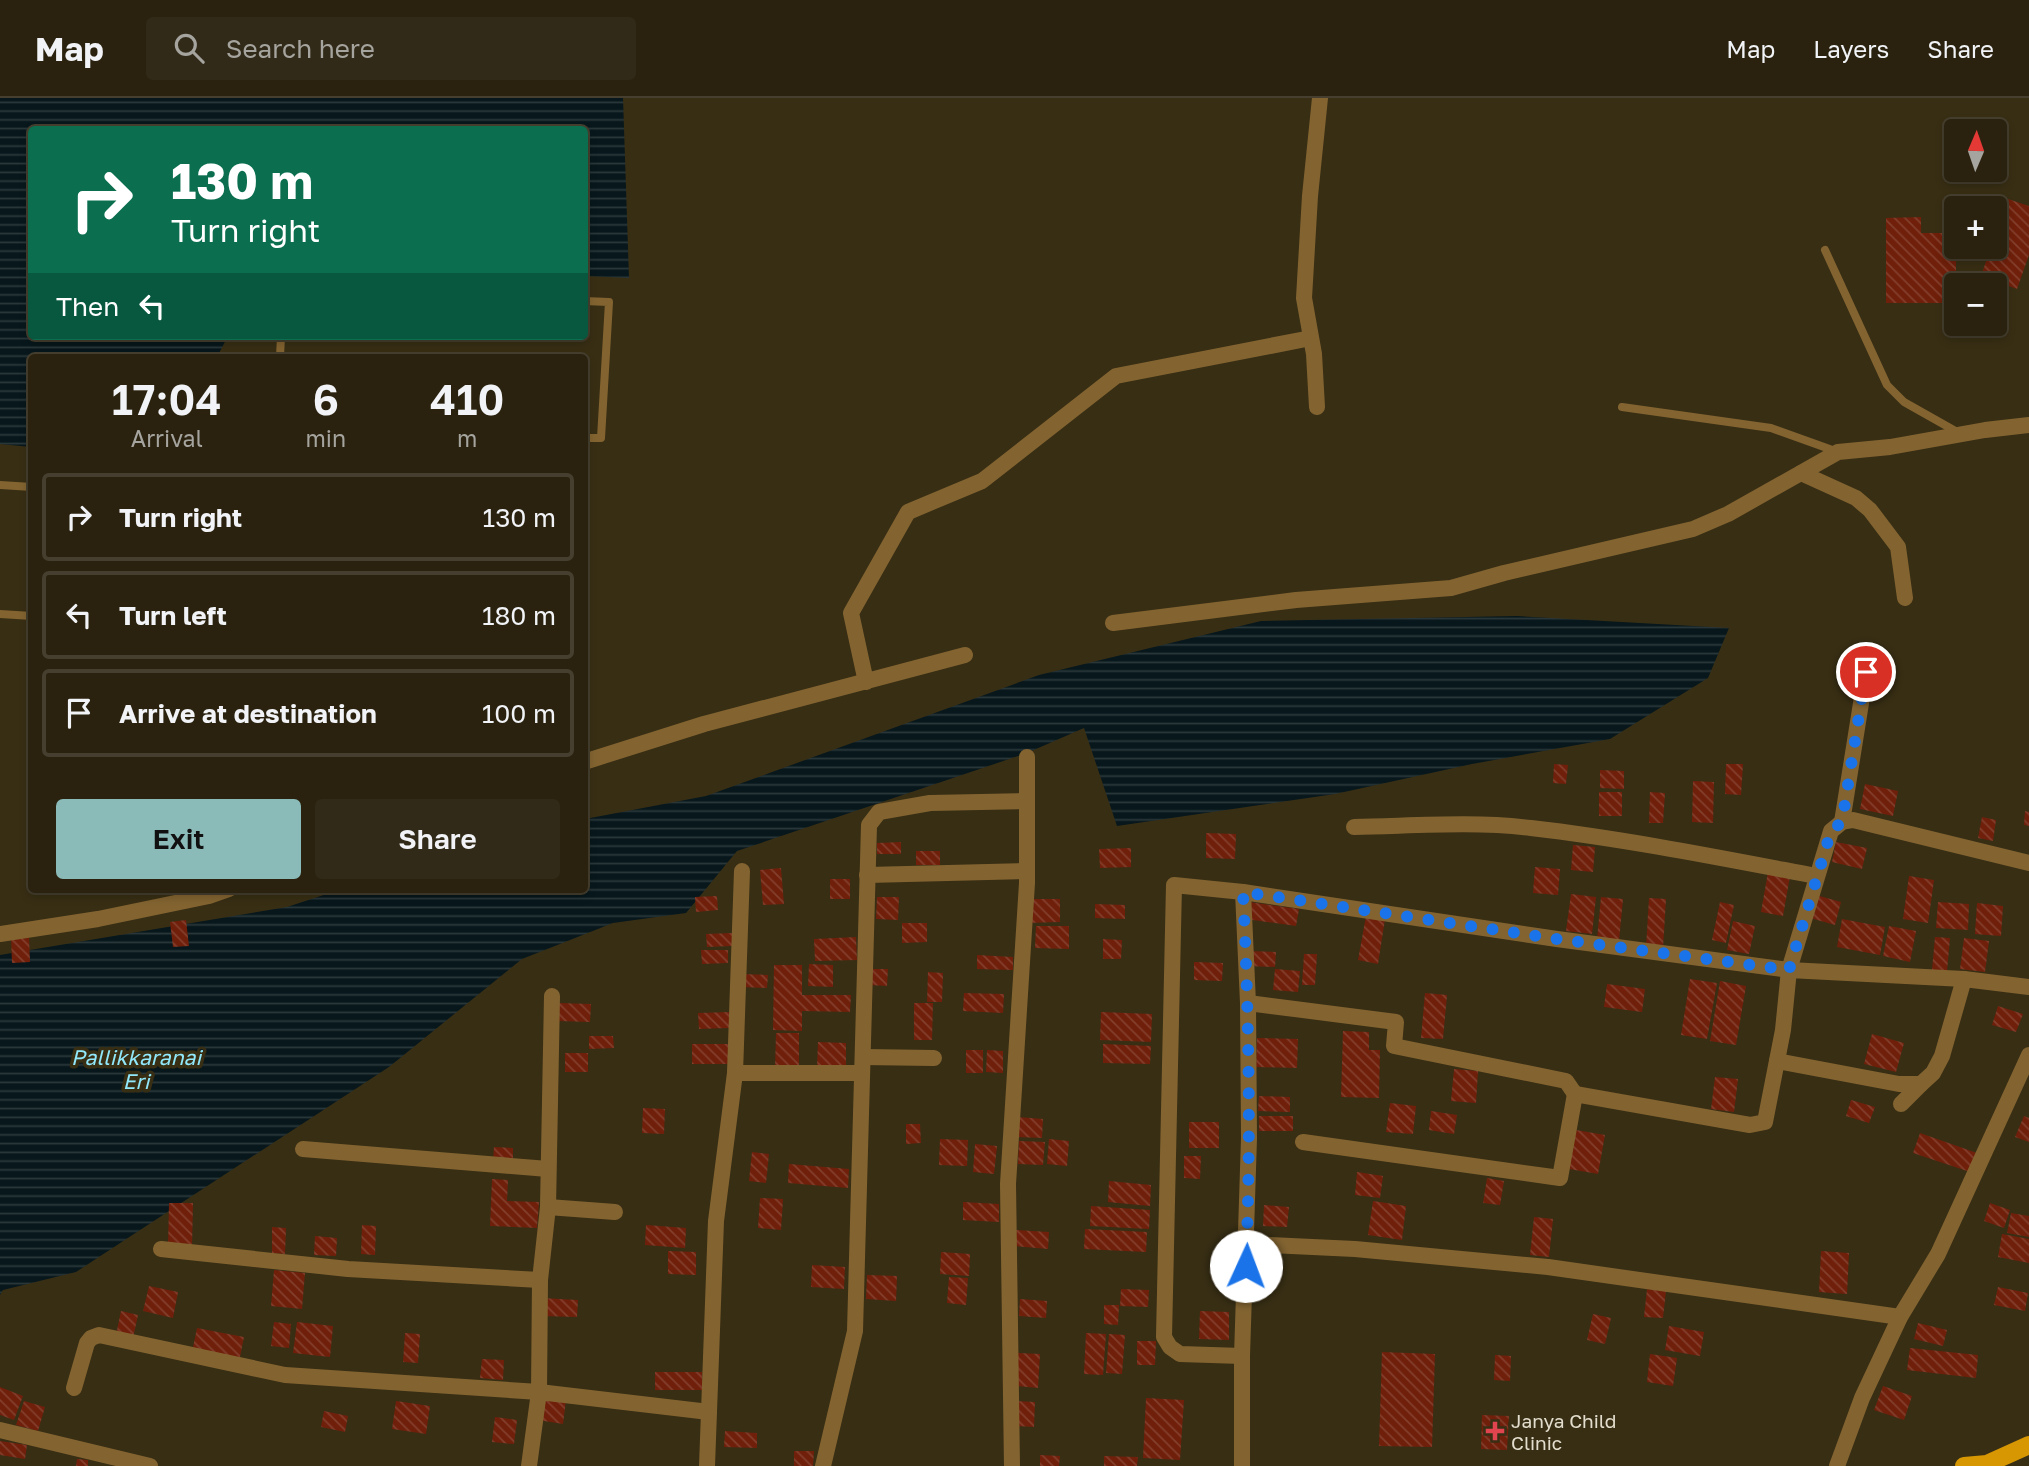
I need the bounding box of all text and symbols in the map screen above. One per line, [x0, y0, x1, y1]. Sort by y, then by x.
search box [146, 17, 636, 80]
text: Map [35, 29, 104, 68]
icon: search [170, 29, 208, 67]
text: Search here [226, 33, 375, 64]
text: Map [1726, 34, 1775, 63]
text: Layers [1813, 34, 1889, 63]
text: Share [1927, 34, 1994, 63]
north arrow [1944, 119, 2007, 182]
map controls [1944, 119, 2007, 336]
text: 130 m [171, 151, 313, 210]
icon: right [56, 154, 147, 245]
button: + [1944, 196, 2007, 259]
text: Turn right [171, 211, 320, 249]
button: − [1944, 273, 2007, 336]
icon: left [133, 287, 171, 325]
text: Then [56, 291, 119, 322]
text: 17:04 [112, 374, 222, 424]
text: 6 [313, 374, 339, 424]
text: 410 [430, 374, 504, 424]
text: Arrival [131, 424, 203, 452]
text: min [306, 424, 346, 452]
text: m [457, 424, 477, 452]
icon: right [60, 498, 98, 536]
text: Turn right [119, 502, 242, 533]
text: 130 m [483, 502, 556, 533]
icon: left [60, 596, 98, 634]
text: Turn left [119, 600, 227, 631]
text: 180 m [482, 600, 556, 631]
pin [1836, 642, 1896, 702]
icon: arrive [1847, 653, 1885, 691]
icon: arrive [60, 694, 98, 732]
text: Arrive at destination [119, 698, 377, 729]
text: 100 m [482, 698, 556, 729]
button: Exit [56, 799, 301, 879]
button: Share [315, 799, 560, 879]
water label: Pallikkaranai Eri [71, 1044, 203, 1094]
position arrow [1209, 1229, 1283, 1303]
place label: Janya Child Clinic [1511, 1409, 1616, 1454]
marker: Janya Child Clinic [1485, 1421, 1505, 1441]

